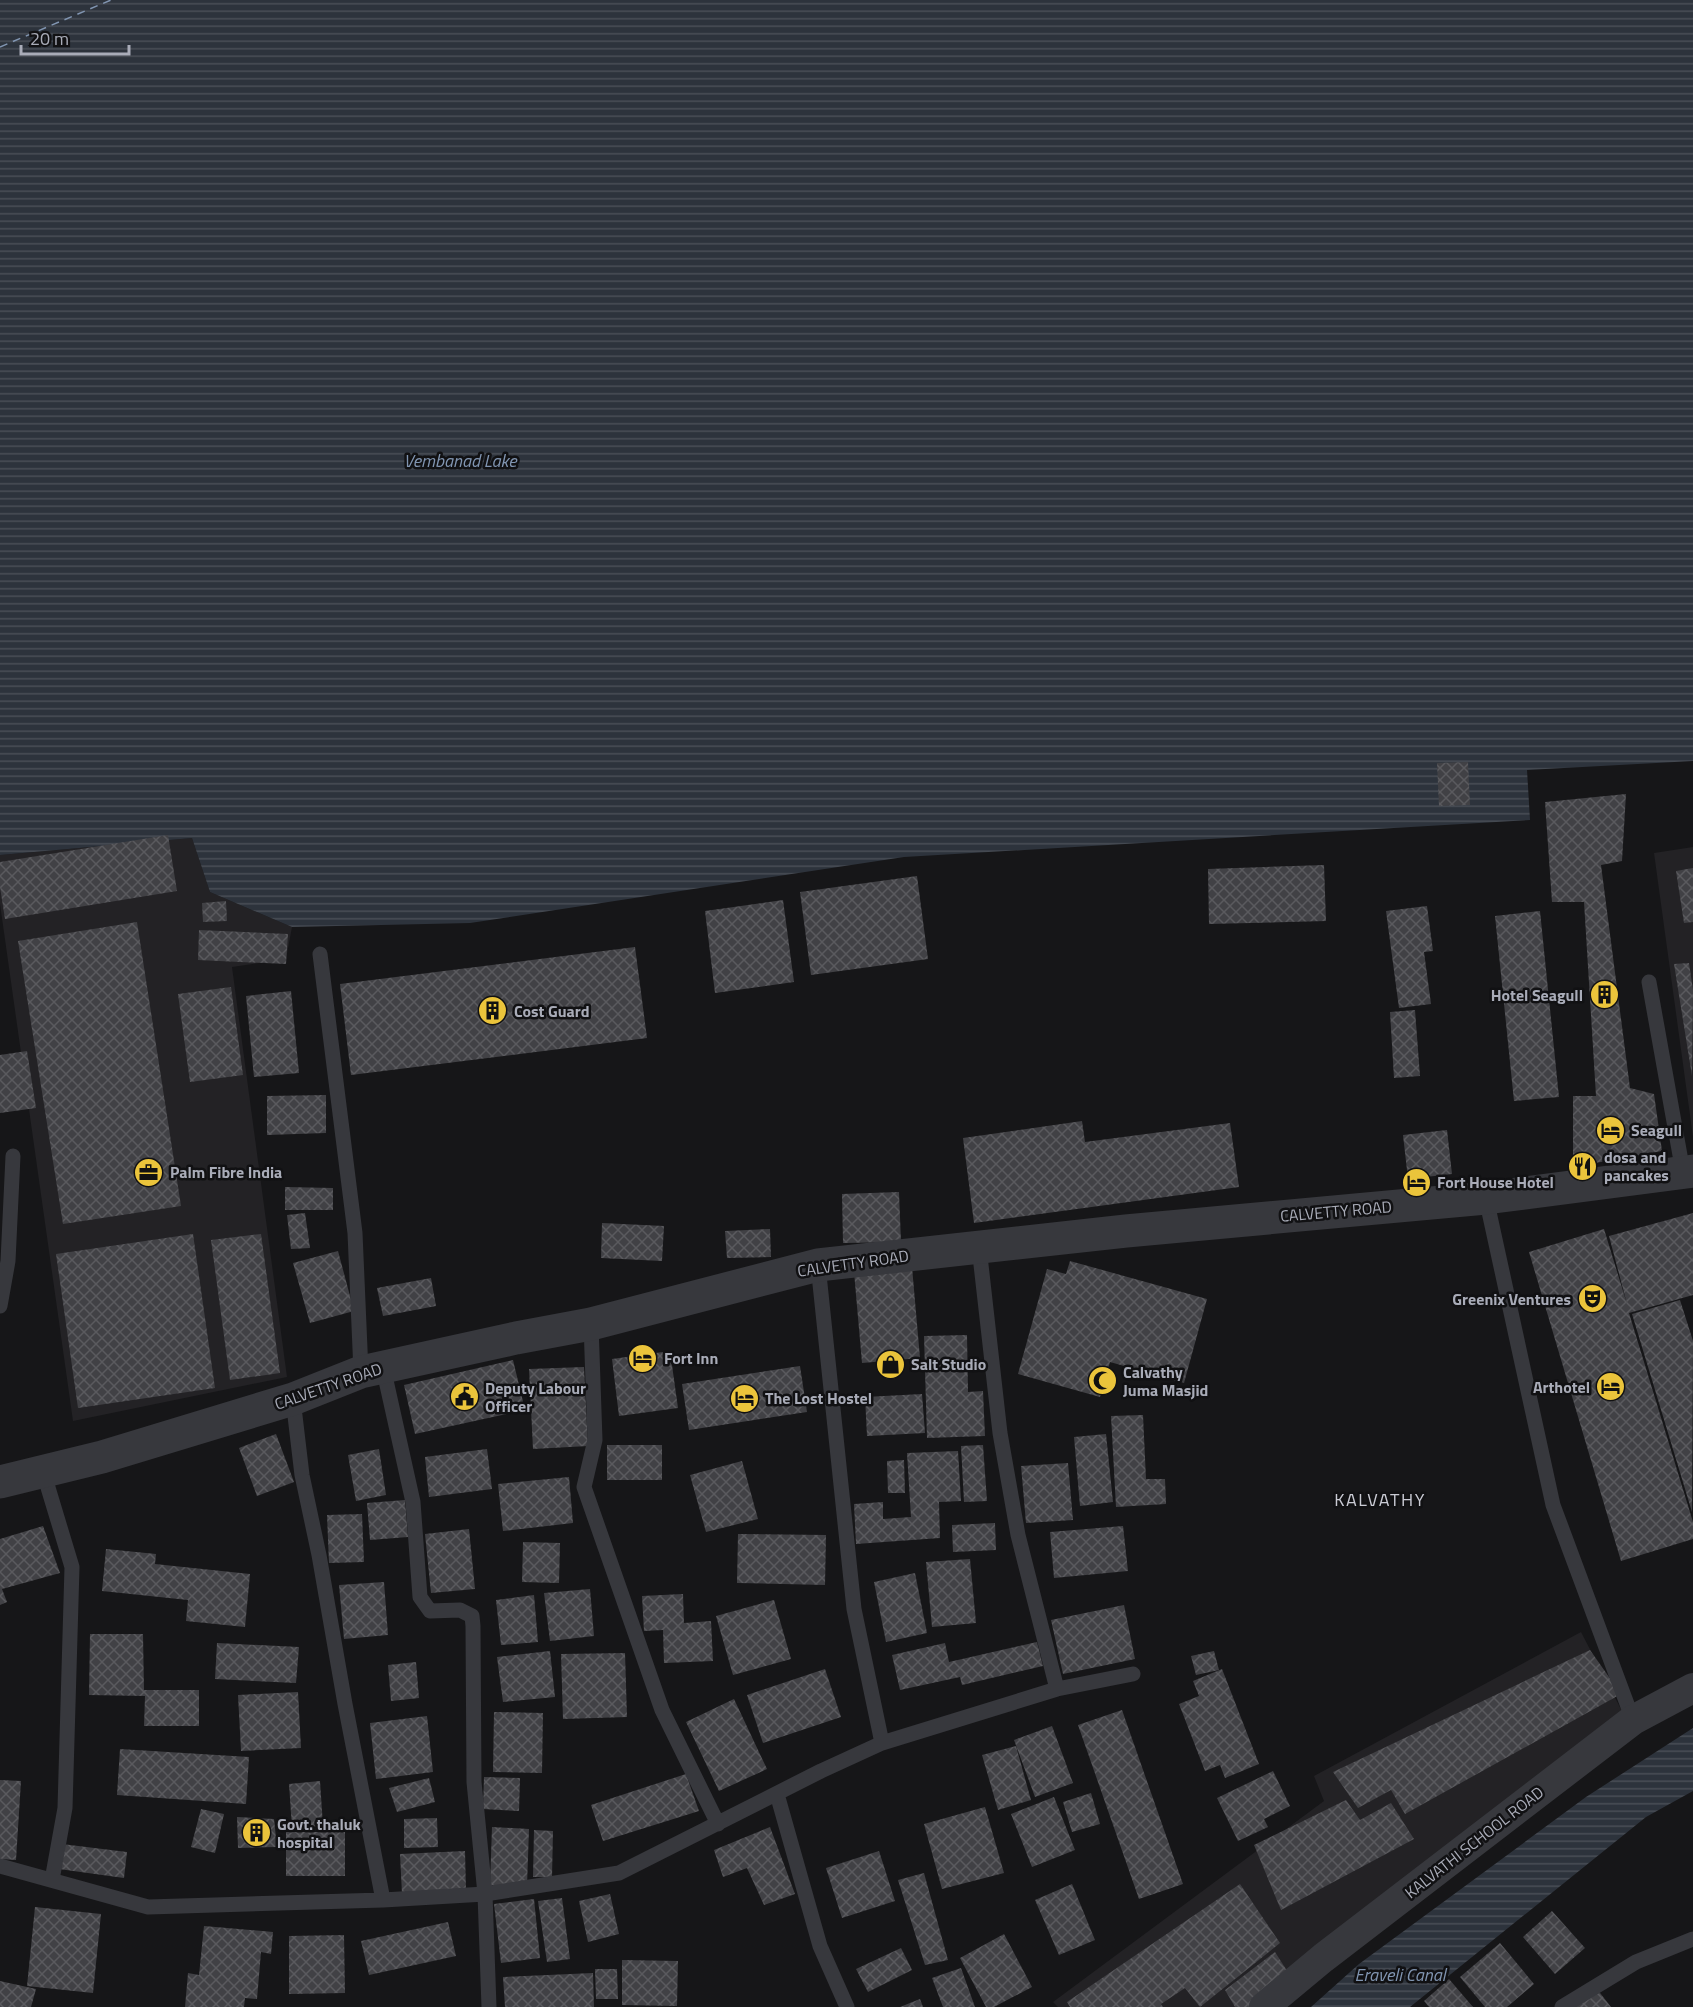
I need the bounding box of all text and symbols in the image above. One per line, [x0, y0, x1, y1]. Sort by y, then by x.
scale bar [21, 18, 129, 56]
text: 20 m [30, 25, 69, 52]
water label: Vembanad Lake [403, 447, 518, 474]
building icon: Hotel Seagull [1588, 979, 1620, 1011]
place label: Hotel Seagull [1491, 983, 1583, 1007]
building icon: Cost Guard [477, 995, 509, 1027]
place label: Cost Guard [514, 999, 590, 1023]
hotel icon: Seagull [1594, 1114, 1626, 1146]
place label: Seagull [1631, 1118, 1682, 1142]
place label: dosa and pancakes [1604, 1145, 1669, 1187]
restaurant icon: dosa and pancakes [1567, 1150, 1599, 1182]
office icon: Palm Fibre India [133, 1156, 165, 1188]
place label: Palm Fibre India [170, 1160, 282, 1184]
hotel icon: Fort House Hotel [1400, 1166, 1432, 1198]
place label: Fort House Hotel [1437, 1170, 1554, 1194]
street label: CALVETTY ROAD [1279, 1194, 1393, 1228]
street label: CALVETTY ROAD [796, 1243, 910, 1283]
theatre icon: Greenix Ventures [1576, 1283, 1608, 1315]
place label: Greenix Ventures [1452, 1287, 1571, 1311]
hotel icon: Fort Inn [627, 1342, 659, 1374]
place label: Fort Inn [664, 1346, 718, 1370]
shop icon: Salt Studio [874, 1348, 906, 1380]
place label: Salt Studio [911, 1352, 986, 1376]
street label: CALVETTY ROAD [271, 1356, 385, 1416]
place label: Calvathy Juma Masjid [1123, 1360, 1208, 1402]
mosque icon: Calvathy Juma Masjid [1086, 1365, 1118, 1397]
hotel icon: Arthotel [1595, 1371, 1627, 1403]
place label: Arthotel [1533, 1375, 1590, 1399]
place label: Deputy Labour Officer [485, 1376, 586, 1418]
public building icon: Deputy Labour Officer [448, 1381, 480, 1413]
hotel icon: The Lost Hostel [728, 1382, 760, 1414]
place label: The Lost Hostel [765, 1386, 872, 1410]
district label: KALVATHY [1334, 1486, 1426, 1513]
street label: KALVATHI SCHOOL ROAD [1400, 1780, 1548, 1904]
place label: Govt. thaluk hospital [277, 1812, 362, 1854]
building icon: Govt. thaluk hospital [240, 1817, 272, 1849]
water label: Eraveli Canal [1354, 1961, 1448, 1988]

